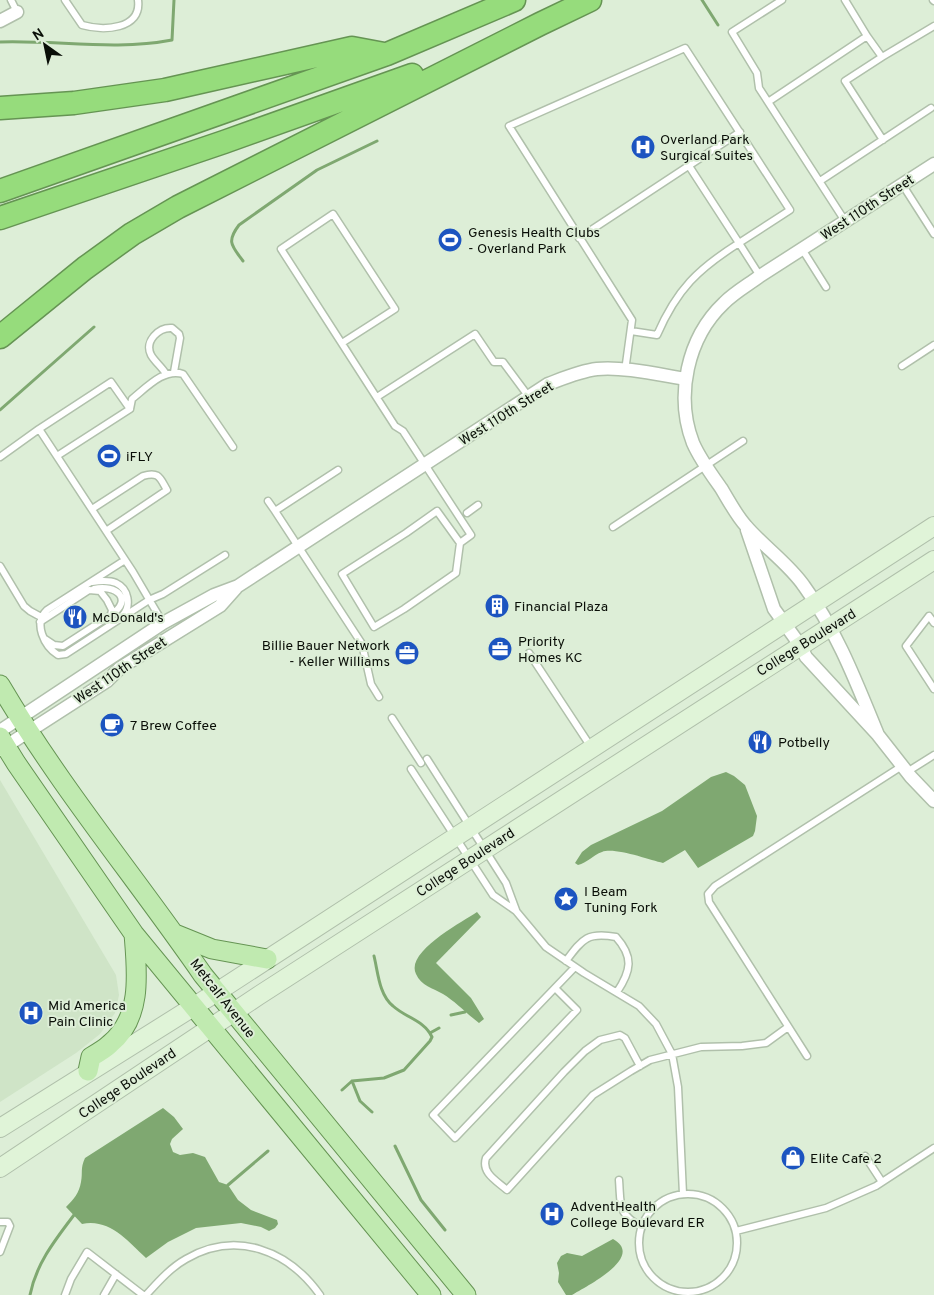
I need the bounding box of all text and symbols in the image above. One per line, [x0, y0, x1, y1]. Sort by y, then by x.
north arrow [20, 20, 70, 70]
text: N [30, 25, 48, 45]
place label: Overland Park Surgical Suites [660, 132, 753, 165]
hospital icon: Overland Park Surgical Suites [630, 134, 656, 160]
street label: West 110th Street [818, 172, 918, 245]
place label: Genesis Health Clubs - Overland Park [468, 225, 600, 258]
sports icon: Genesis Health Clubs - Overland Park [437, 227, 463, 253]
street label: West 110th Street [456, 378, 557, 450]
sports icon: iFLY [96, 443, 122, 469]
place label: iFLY [126, 449, 153, 466]
building icon: Financial Plaza [484, 593, 510, 619]
place label: Financial Plaza [514, 599, 608, 616]
restaurant icon: McDonald's [62, 604, 88, 630]
street label: College Boulevard [754, 606, 860, 681]
place label: McDonald's [92, 610, 164, 627]
street label: West 110th Street [71, 634, 170, 708]
place label: Priority Homes KC [518, 634, 583, 667]
office icon: Priority Homes KC [487, 636, 513, 662]
place label: Billie Bauer Network - Keller Williams [262, 638, 390, 671]
office icon: Billie Bauer Network - Keller Williams [394, 640, 420, 666]
cafe icon: 7 Brew Coffee [99, 712, 125, 738]
place label: 7 Brew Coffee [130, 718, 217, 735]
restaurant icon: Potbelly [747, 729, 773, 755]
place label: Potbelly [778, 735, 830, 752]
street label: College Boulevard [413, 825, 518, 901]
place label: I Beam Tuning Fork [584, 884, 658, 917]
place icon: I Beam Tuning Fork [553, 886, 579, 912]
street label: Metcalf Avenue [186, 956, 258, 1042]
place label: Mid America Pain Clinic [48, 998, 126, 1031]
hospital icon: Mid America Pain Clinic [18, 1000, 44, 1026]
street label: College Boulevard [76, 1045, 180, 1123]
shop icon: Elite Cafe 2 [780, 1145, 806, 1171]
place label: Elite Cafe 2 [810, 1151, 882, 1168]
place label: AdventHealth College Boulevard ER [570, 1199, 705, 1232]
hospital icon: AdventHealth College Boulevard ER [539, 1201, 565, 1227]

